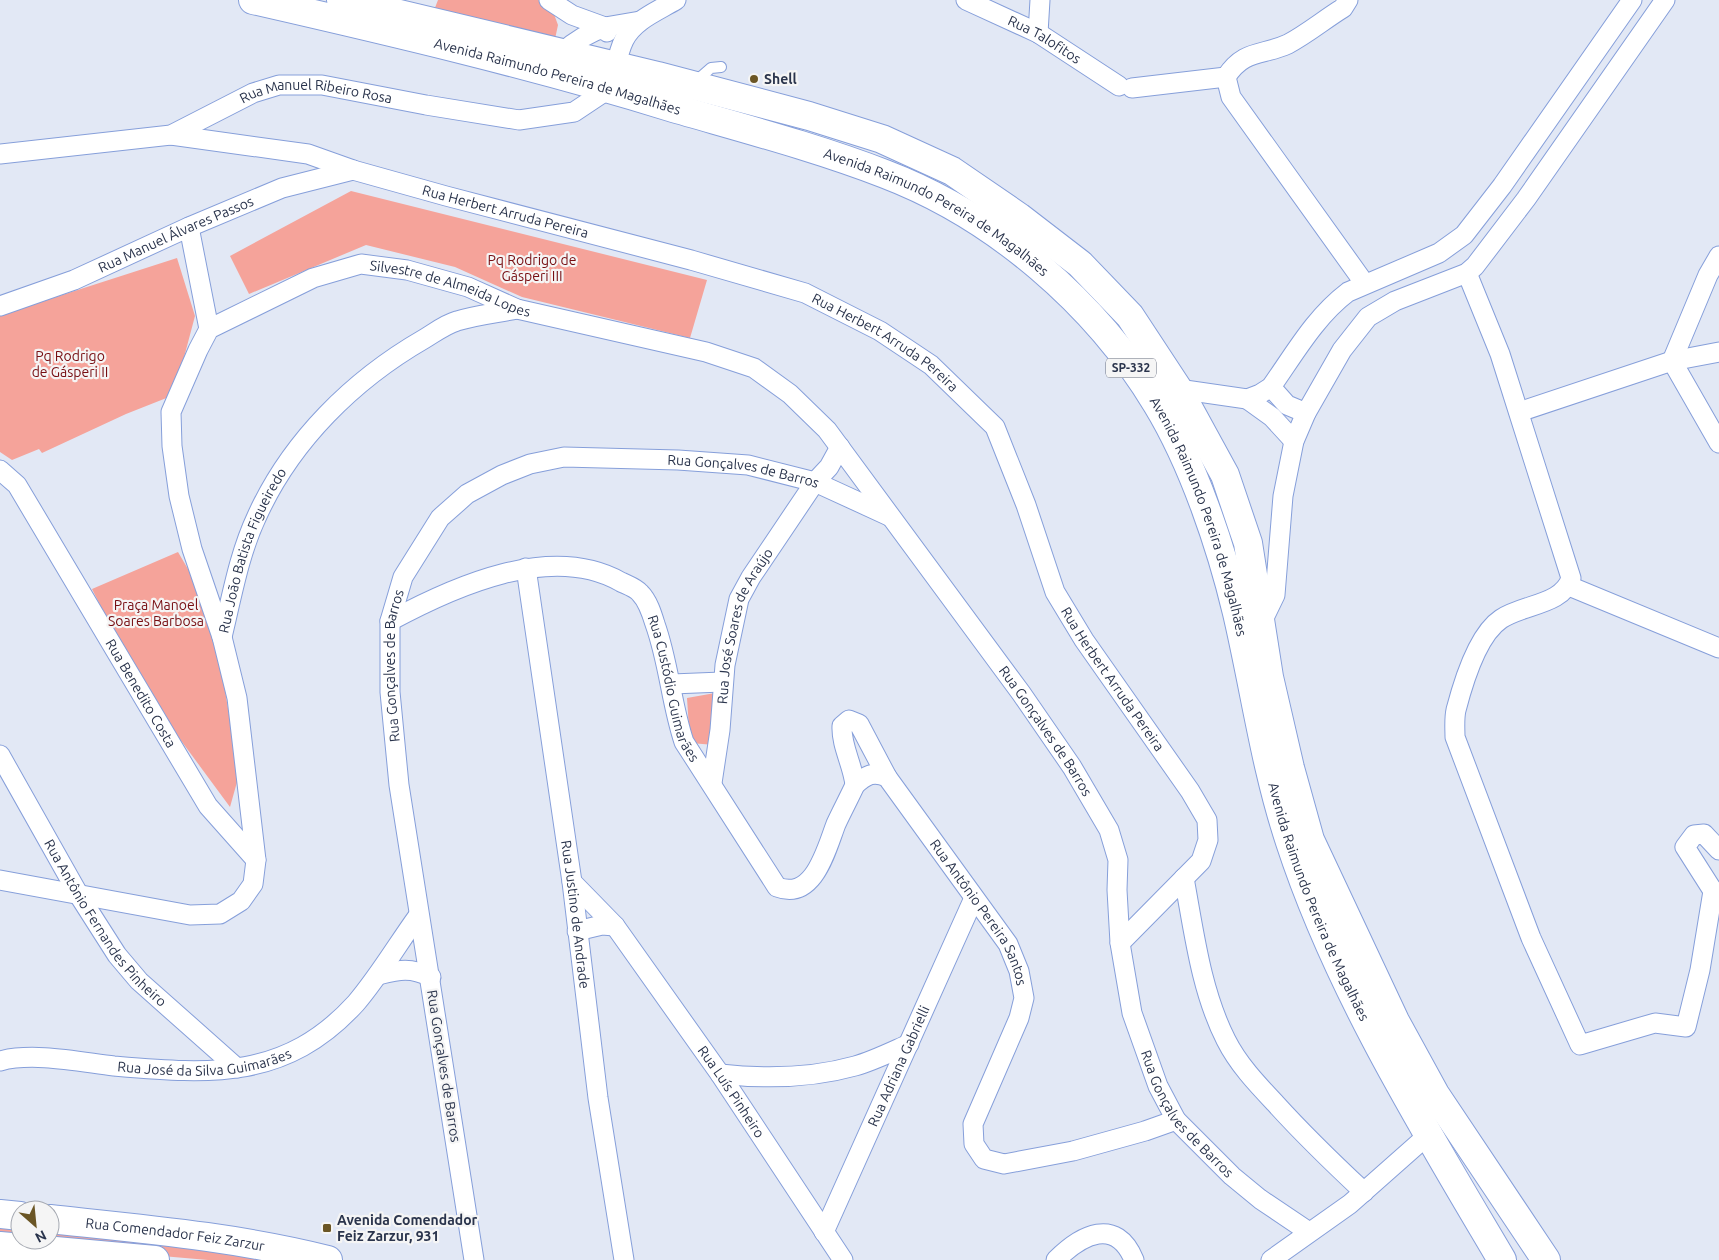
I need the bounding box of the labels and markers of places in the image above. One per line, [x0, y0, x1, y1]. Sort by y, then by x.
place label: Shell [764, 71, 797, 87]
marker: Shell [748, 73, 760, 85]
place label: Avenida Comendador Feiz Zarzur, 931 [337, 1212, 478, 1244]
marker: Avenida Comendador Feiz Zarzur, 931 [321, 1222, 333, 1234]

